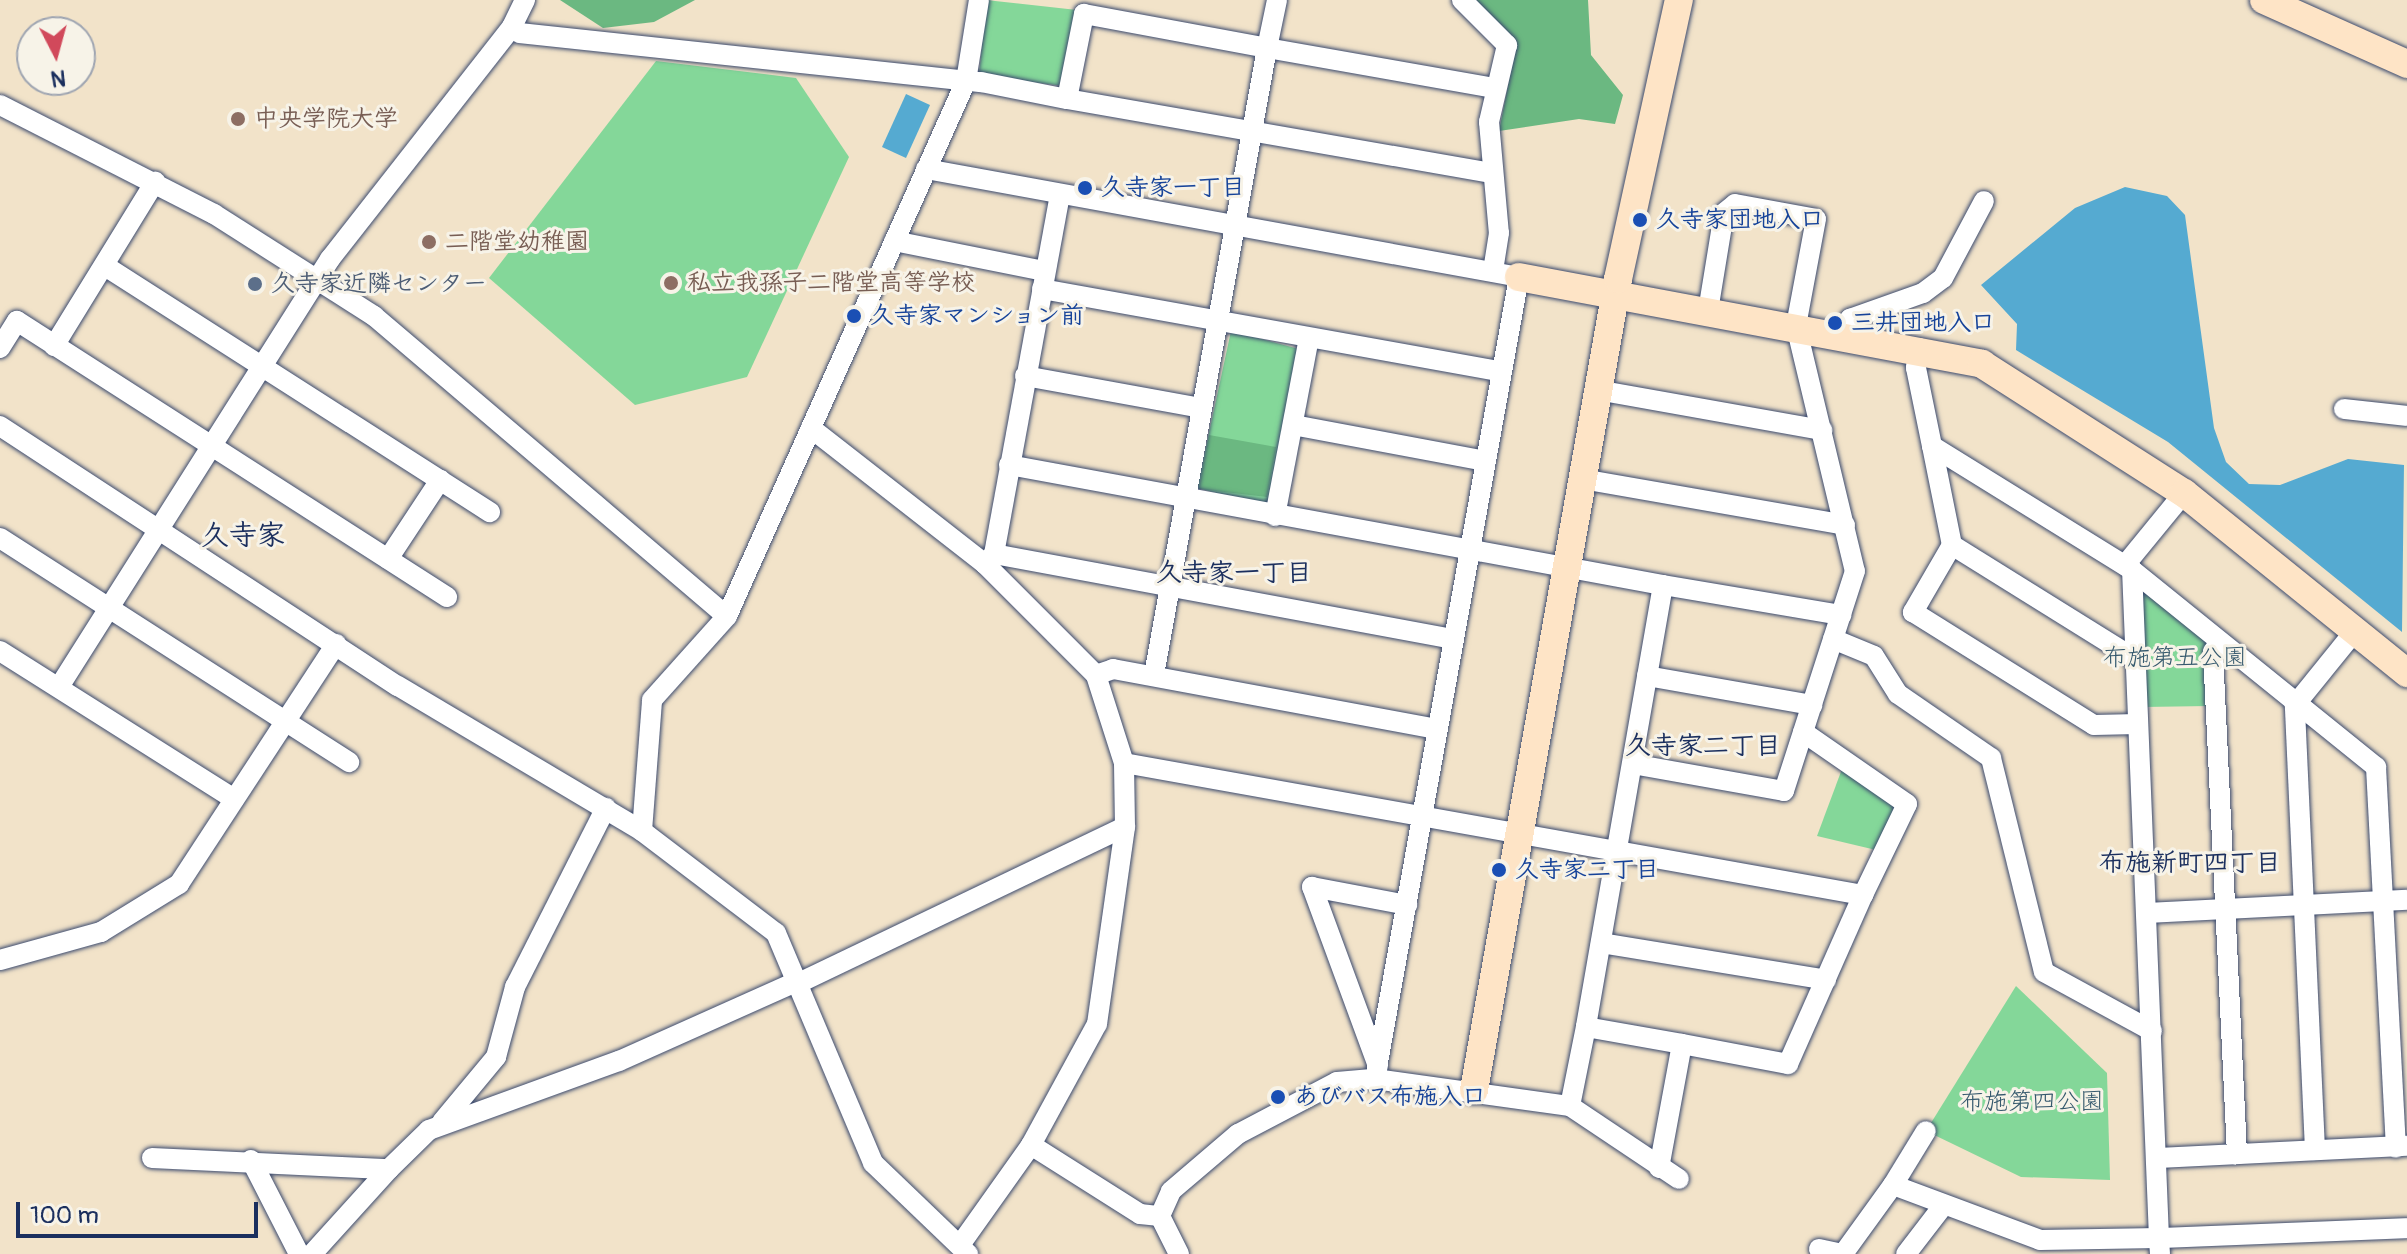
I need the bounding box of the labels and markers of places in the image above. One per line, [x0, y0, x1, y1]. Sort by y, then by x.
place label: 中央学院大学 [254, 105, 398, 133]
marker: 中央学院大学 [229, 110, 247, 128]
place label: 久寺家一丁目 [1101, 174, 1245, 202]
marker: 久寺家一丁目 [1076, 179, 1094, 197]
place label: 久寺家団地入口 [1656, 206, 1824, 234]
marker: 久寺家団地入口 [1631, 211, 1649, 229]
place label: 二階堂幼稚園 [445, 228, 589, 256]
marker: 二階堂幼稚園 [420, 233, 438, 251]
place label: 私立我孫子二階堂高等学校 [687, 269, 975, 297]
place label: 久寺家近隣センター [271, 270, 487, 298]
marker: 私立我孫子二階堂高等学校 [662, 274, 680, 292]
marker: 久寺家近隣センター [246, 275, 264, 293]
place label: 久寺家マンション前 [870, 302, 1086, 330]
marker: 久寺家マンション前 [845, 307, 863, 325]
place label: 三井団地入口 [1851, 309, 1995, 337]
marker: 三井団地入口 [1826, 314, 1844, 332]
place label: 久寺家二丁目 [1515, 856, 1659, 884]
marker: 久寺家二丁目 [1490, 861, 1508, 879]
place label: あびバス布施入口 [1294, 1083, 1486, 1111]
marker: あびバス布施入口 [1269, 1088, 1287, 1106]

